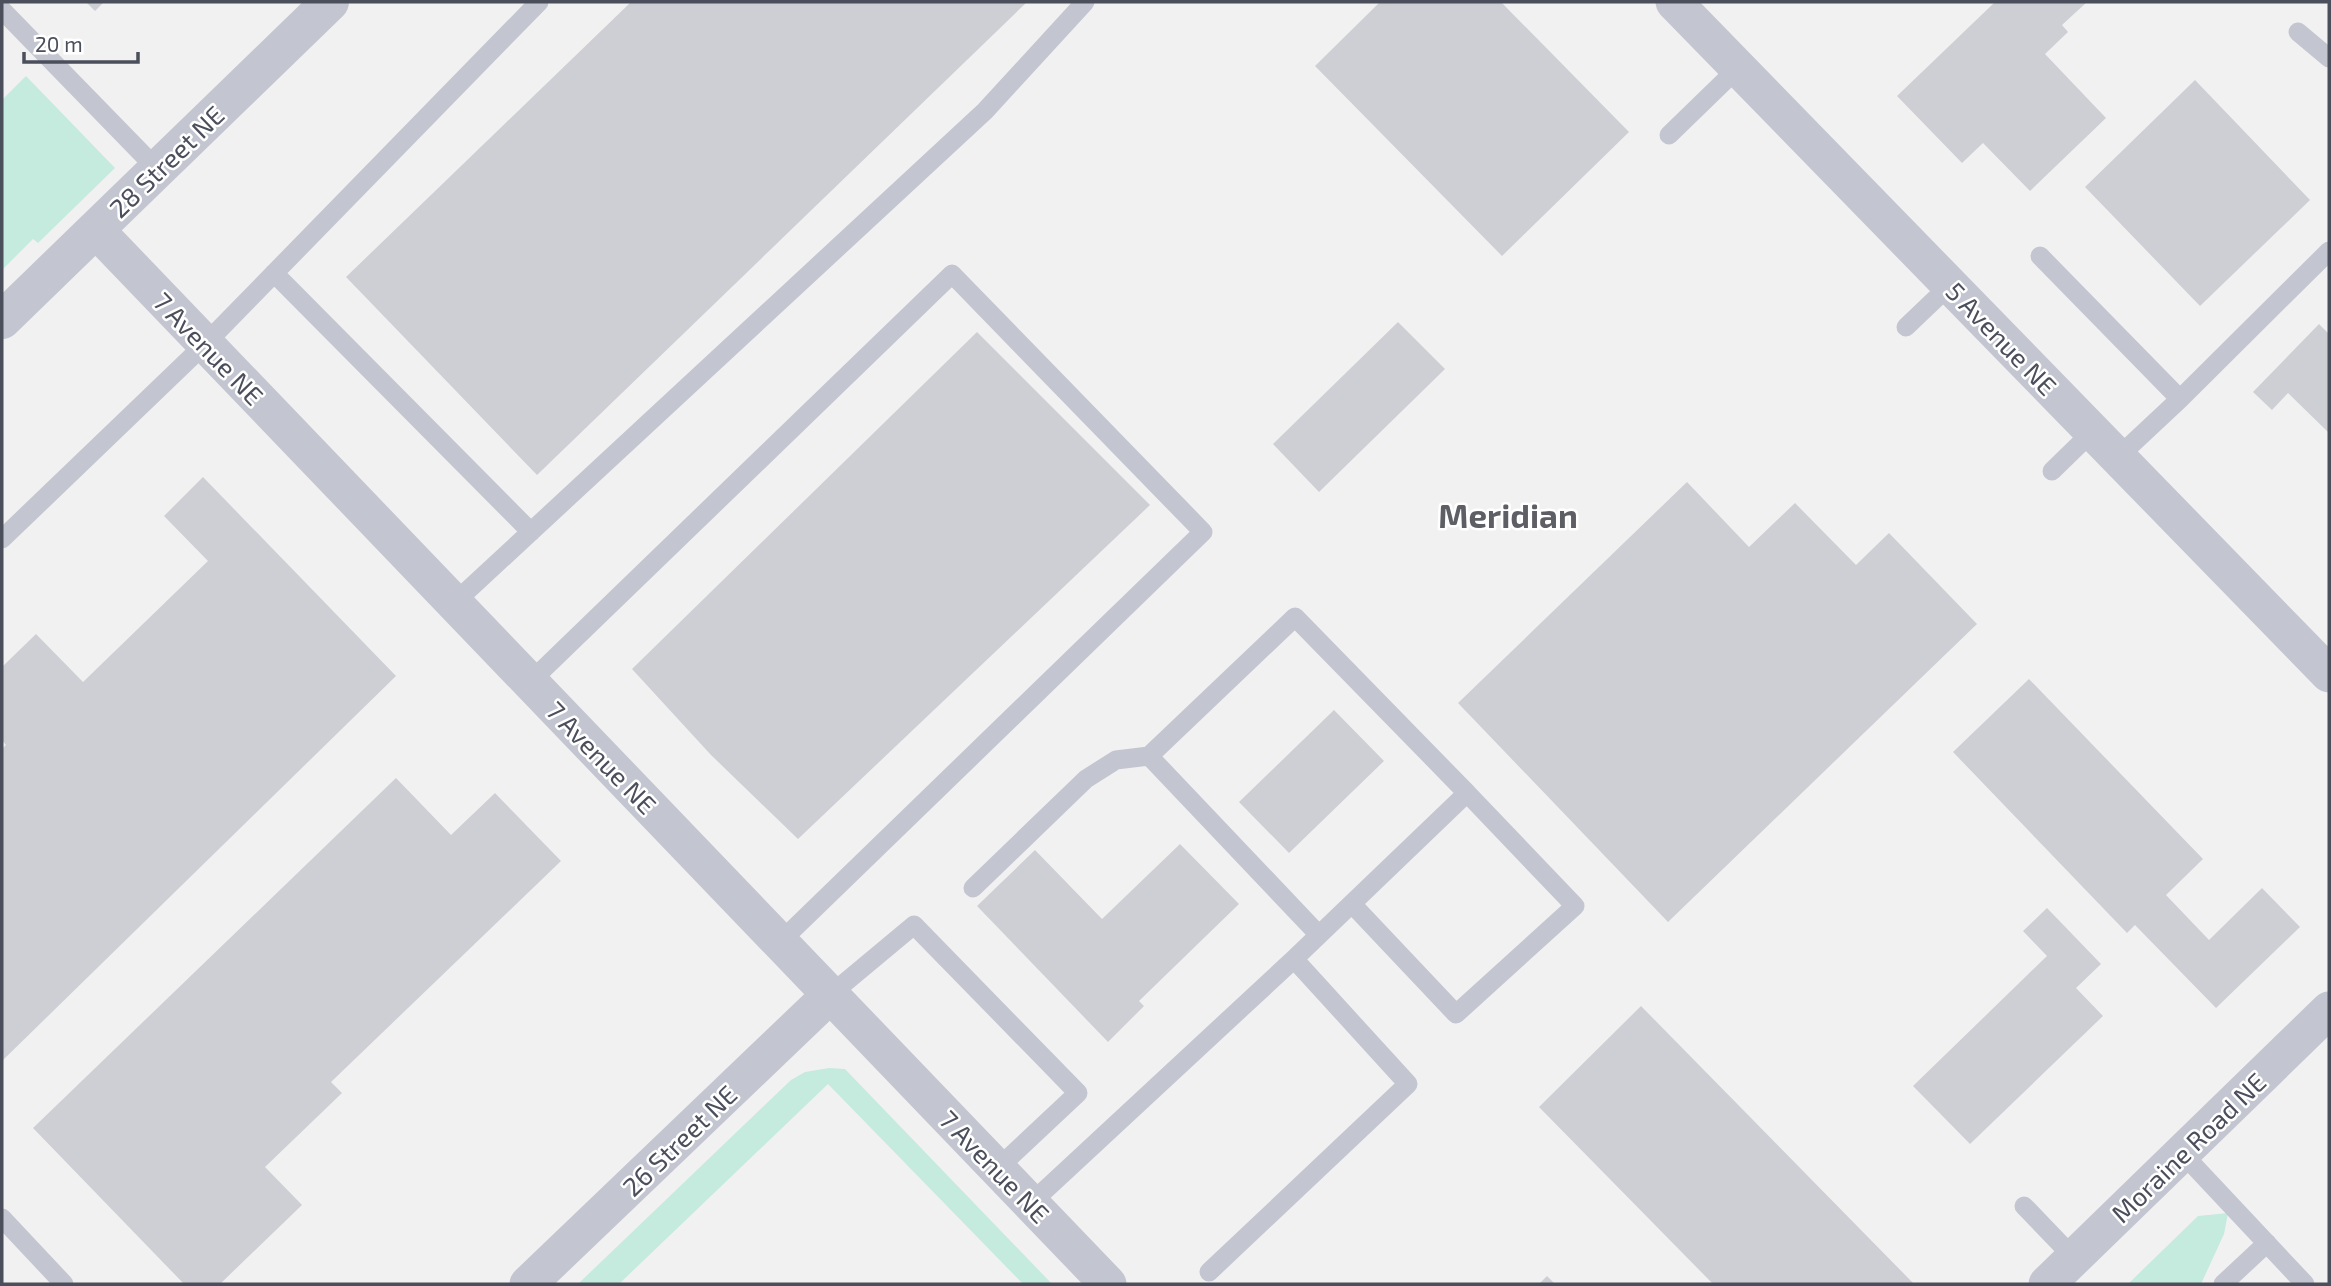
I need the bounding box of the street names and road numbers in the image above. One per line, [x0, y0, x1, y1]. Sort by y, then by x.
street label: 28 Street NE [102, 99, 230, 223]
street label: 5 Avenue NE [1941, 275, 2063, 401]
street label: 7 Avenue NE [148, 285, 270, 411]
street label: 7 Avenue NE [541, 694, 663, 820]
street label: Moraine Road NE [2105, 1066, 2271, 1228]
street label: 26 Street NE [616, 1078, 742, 1202]
street label: 7 Avenue NE [934, 1103, 1056, 1229]

